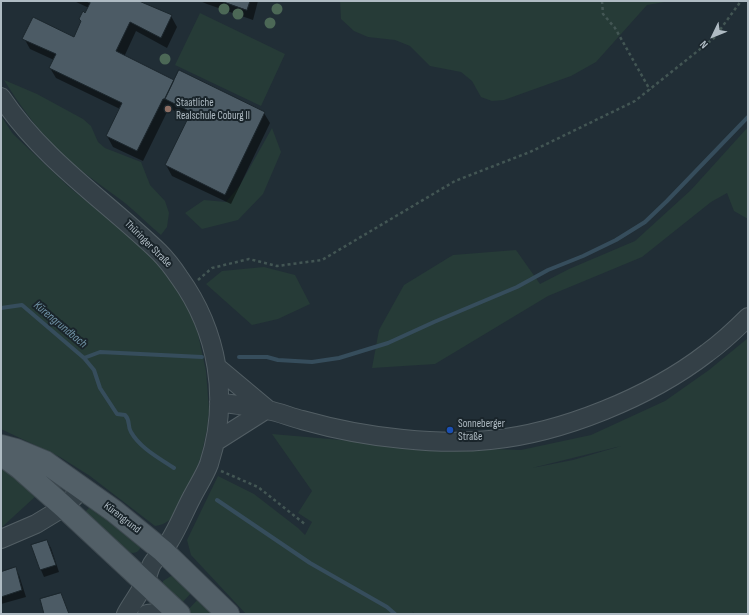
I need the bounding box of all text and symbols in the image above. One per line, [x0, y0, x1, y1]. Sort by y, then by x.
north arrow [693, 16, 733, 56]
text: N [697, 38, 711, 51]
place label: Staatliche Realschule Coburg II [176, 96, 250, 122]
marker: Staatliche Realschule Coburg II [163, 104, 173, 114]
street label: Thüringer Straße [122, 218, 174, 270]
water label: Kürengrundbach [30, 298, 90, 352]
place label: Sonneberger Straße [458, 417, 505, 443]
marker: Sonneberger Straße [445, 425, 455, 435]
street label: Kürengrund [101, 500, 143, 536]

